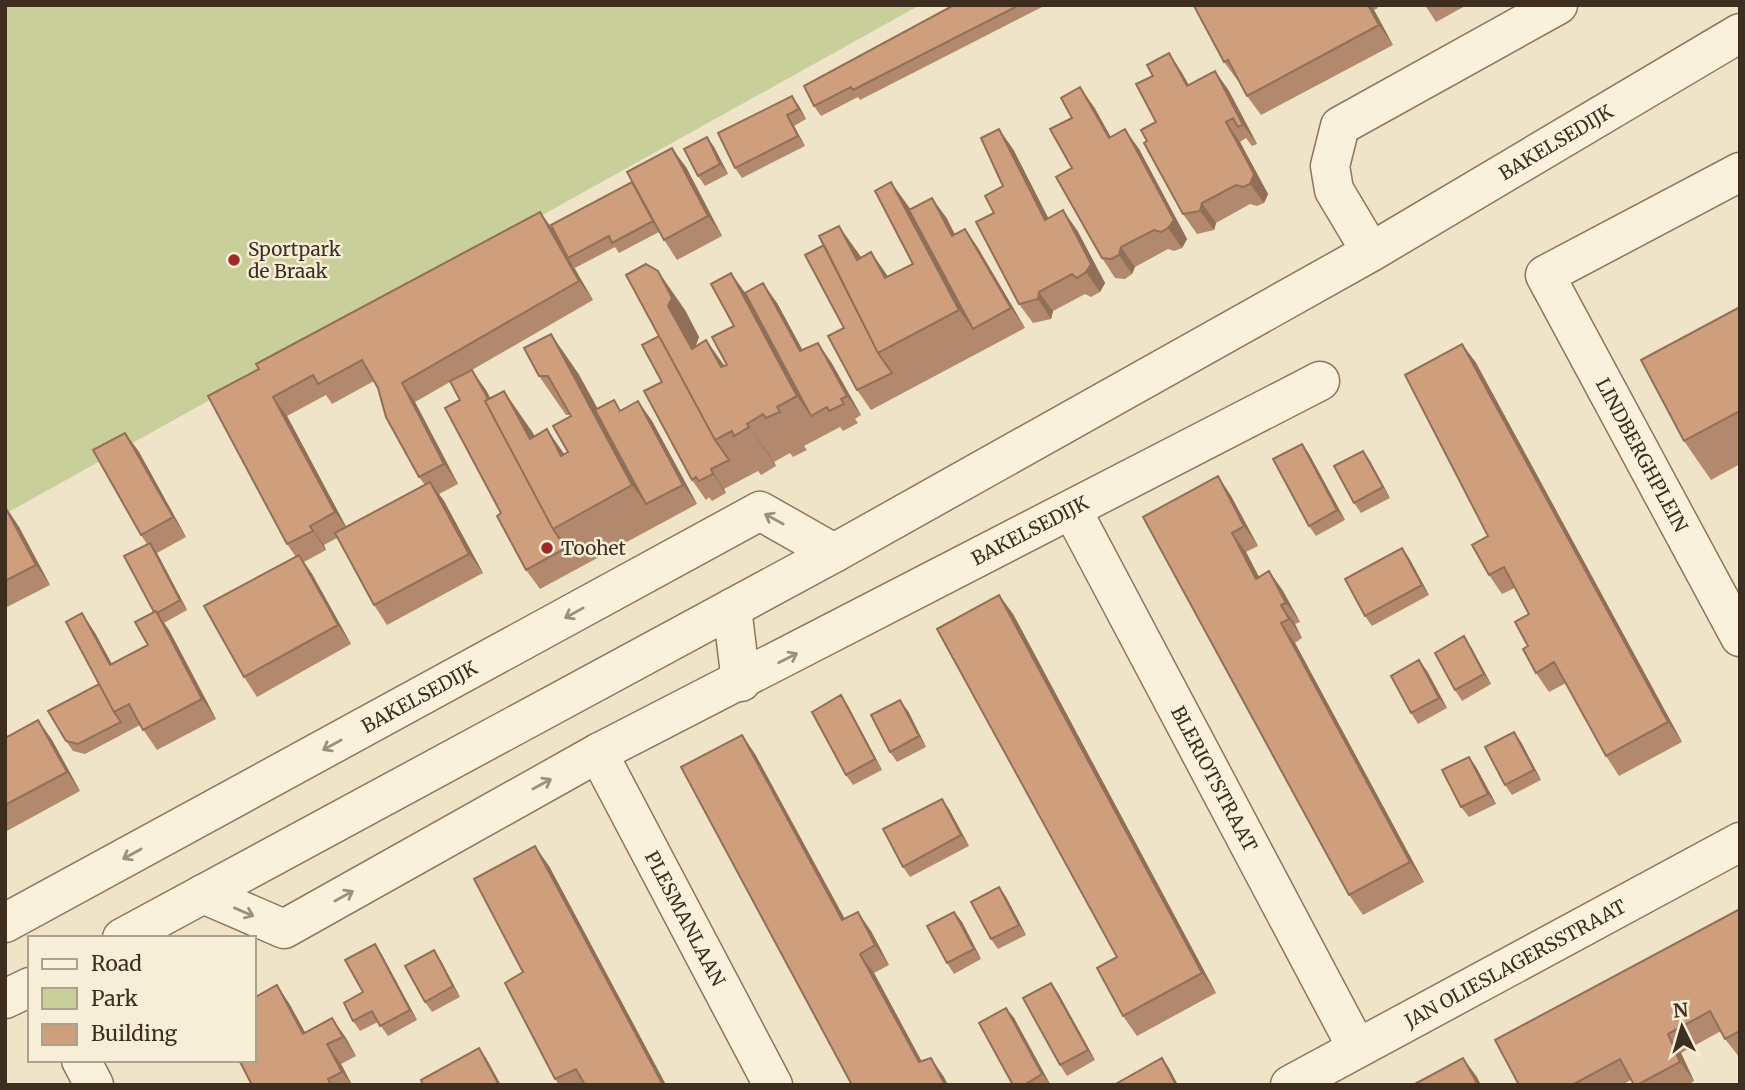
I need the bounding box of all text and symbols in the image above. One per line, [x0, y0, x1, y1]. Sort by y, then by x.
street label: BAKELSEDIJK [1495, 99, 1617, 185]
place label: Sportpark de Braak [248, 237, 341, 283]
marker: Sportpark de Braak [226, 252, 242, 268]
street label: LINDBERGHPLEIN [1591, 374, 1693, 536]
street label: BAKELSEDIJK [967, 490, 1093, 571]
one-way arrow [764, 512, 785, 525]
place label: Toohet [561, 536, 626, 560]
marker: Toohet [539, 540, 555, 556]
one-way arrow [565, 606, 585, 620]
one-way arrow [777, 650, 798, 664]
street label: BAKELSEDIJK [357, 655, 482, 738]
street label: BLERIOTSTRAAT [1166, 702, 1263, 855]
one-way arrow [322, 738, 342, 752]
one-way arrow [532, 777, 552, 791]
street label: PLESMANLAAN [640, 847, 731, 990]
one-way arrow [122, 848, 143, 861]
one-way arrow [333, 889, 354, 902]
street label: JAN OLIESLAGERSSTRAAT [1400, 894, 1630, 1033]
one-way arrow [233, 906, 254, 919]
legend [28, 936, 256, 1062]
text: Road [91, 950, 142, 977]
text: Park [91, 985, 138, 1012]
north arrow [1647, 992, 1717, 1062]
text: N [1672, 997, 1689, 1023]
text: Building [91, 1020, 178, 1047]

